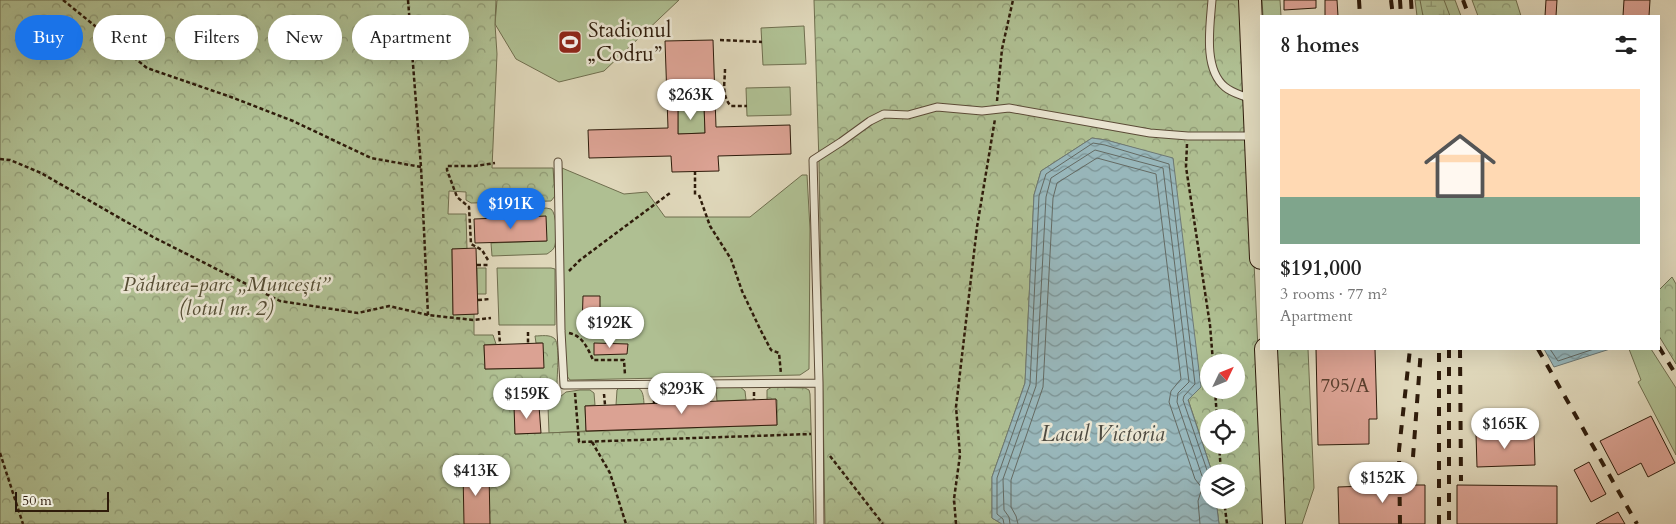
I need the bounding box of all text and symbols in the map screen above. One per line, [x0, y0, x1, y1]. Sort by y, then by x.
chip: Buy [15, 15, 83, 60]
chip: Rent [93, 15, 165, 60]
chip: Filters [175, 15, 258, 60]
chip: New [268, 15, 342, 60]
chip: Apartment [352, 15, 469, 60]
place label: Stadionul „Codru” [588, 16, 671, 69]
sports icon: Stadionul „Codru” [557, 29, 583, 55]
text: 8 homes [1280, 31, 1359, 60]
icon: filters [1612, 31, 1640, 59]
pin: $263K [656, 78, 726, 121]
text: $263K [668, 84, 714, 106]
icon: home [1415, 121, 1505, 211]
pin: $191K [476, 188, 546, 230]
text: $191K [488, 193, 534, 215]
text: $191,000 [1280, 254, 1361, 283]
park label: Pădurea-parc „Muncești” (lotul nr. 2) [123, 270, 331, 323]
text: 3 rooms · 77 m² [1280, 283, 1387, 305]
text: Apartment [1280, 305, 1353, 327]
pin: $192K [575, 306, 645, 349]
text: $192K [587, 312, 633, 334]
north arrow [1200, 354, 1245, 399]
map controls [1200, 354, 1245, 509]
pin: $293K [647, 372, 717, 415]
house number: 795/A [1321, 373, 1370, 399]
pin: $159K [492, 378, 562, 420]
text: $293K [659, 378, 705, 400]
text: $159K [504, 383, 550, 405]
pin: $165K [1470, 408, 1540, 450]
button: locate [1200, 409, 1245, 454]
text: $165K [1482, 413, 1528, 435]
water label: Lacul Victoria [1041, 419, 1165, 449]
pin: $413K [441, 454, 511, 497]
text: $413K [453, 460, 499, 482]
pin: $152K [1348, 462, 1418, 504]
button: layers [1200, 464, 1245, 509]
text: $152K [1360, 467, 1406, 489]
scale bar [15, 489, 109, 512]
text: 50 m [22, 491, 52, 510]

